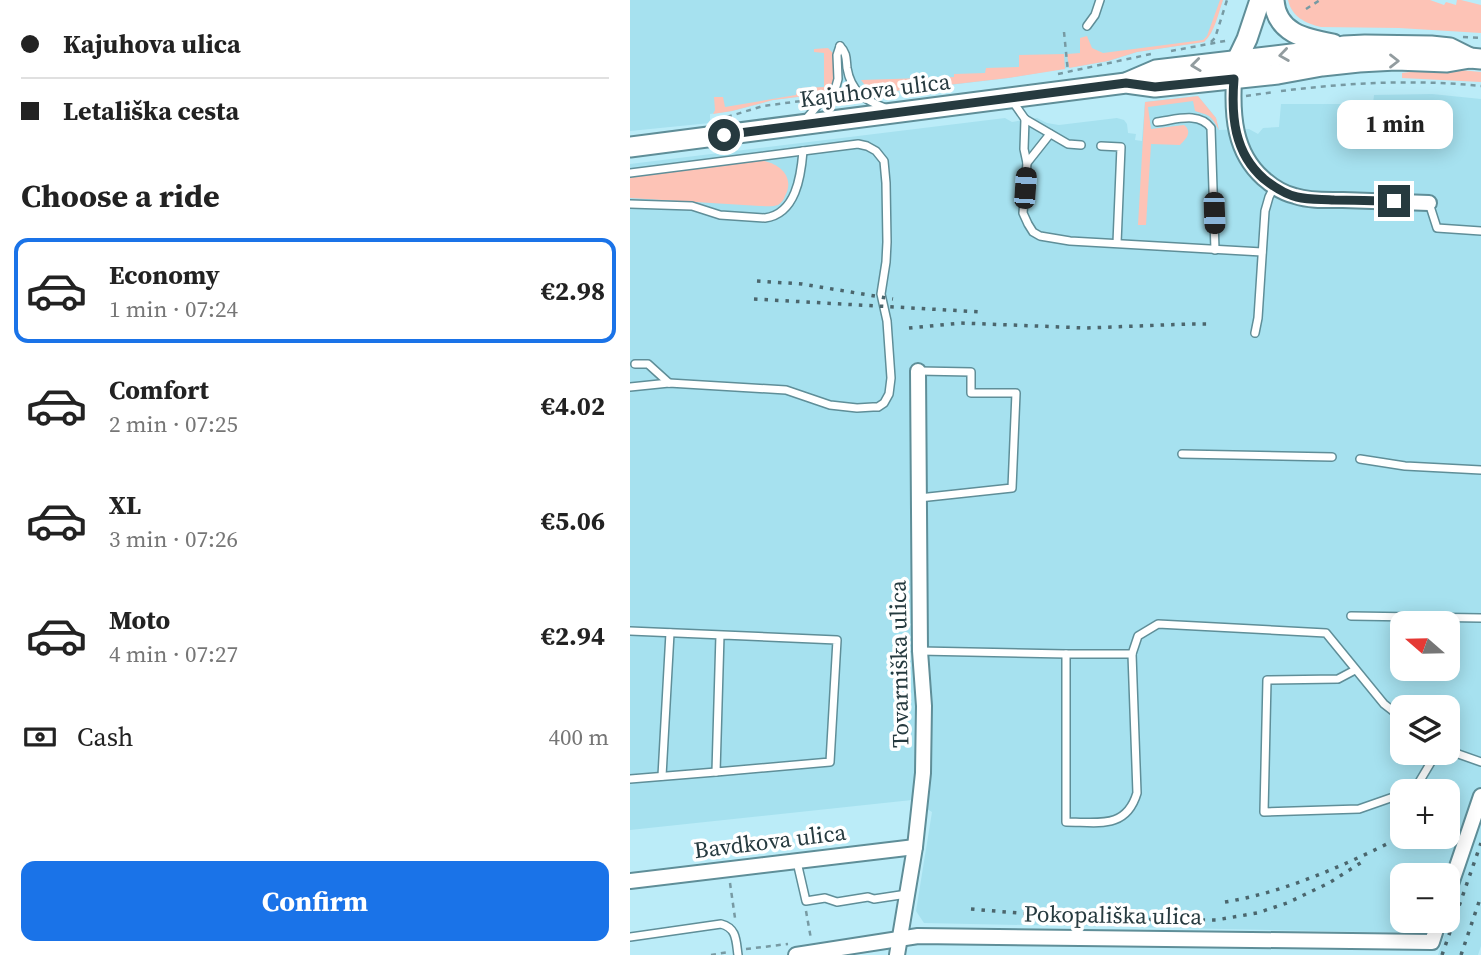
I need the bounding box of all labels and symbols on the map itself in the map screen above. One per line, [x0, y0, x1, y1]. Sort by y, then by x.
one-way arrow [1278, 47, 1290, 62]
one-way arrow [1390, 53, 1400, 69]
one-way arrow [1190, 57, 1202, 72]
street label: Kajuhova ulica [798, 65, 952, 115]
callout: 1 min [1336, 100, 1452, 148]
route start [708, 119, 740, 151]
car [1014, 166, 1037, 210]
route end [1378, 185, 1410, 217]
car [1203, 192, 1226, 234]
street label: Tovarniška ulica [882, 580, 916, 748]
north arrow [1390, 611, 1460, 681]
street label: Bavdkova ulica [692, 816, 848, 866]
street label: Pokopališka ulica [1024, 897, 1203, 933]

